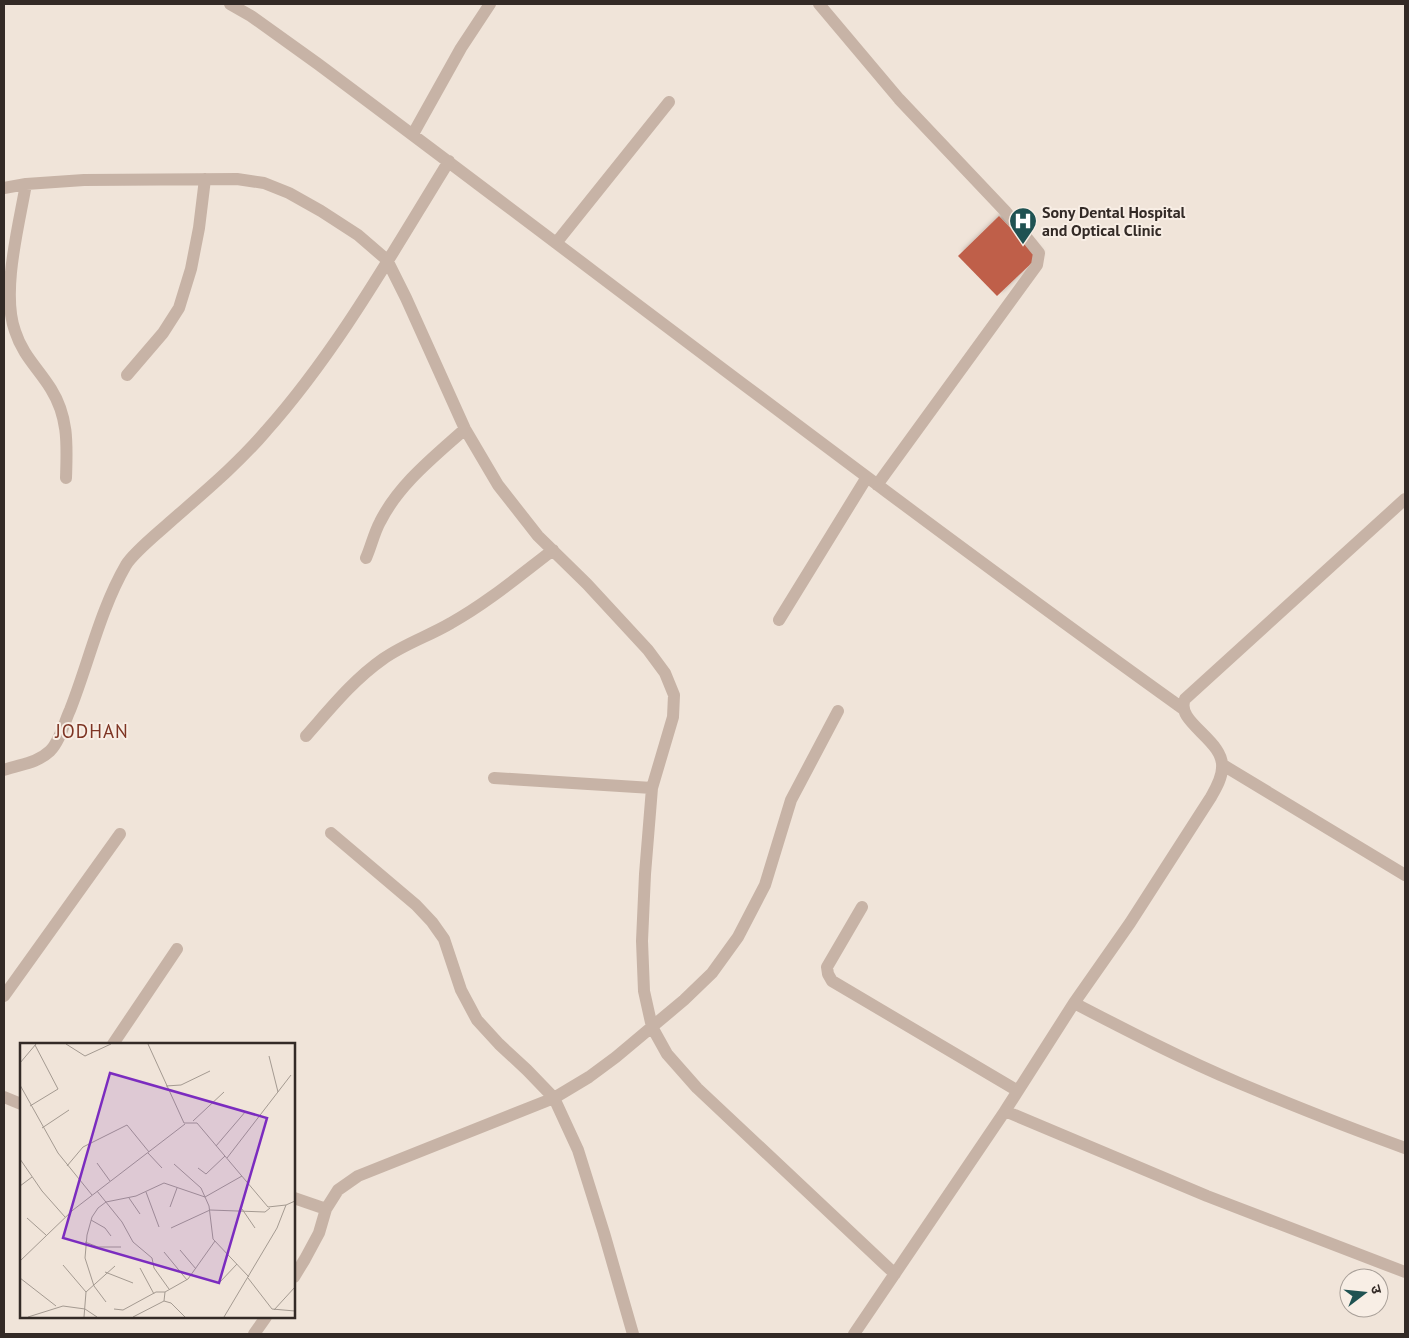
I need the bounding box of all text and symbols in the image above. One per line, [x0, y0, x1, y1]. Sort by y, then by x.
place label: Sony Dental Hospital and Optical Clinic [1042, 202, 1186, 240]
hospital icon: Sony Dental Hospital and Optical Clinic [1008, 206, 1038, 245]
district label: JODHAN [54, 719, 129, 743]
inset map [20, 1043, 295, 1318]
north arrow [1339, 1268, 1389, 1318]
text: उ [1367, 1283, 1386, 1297]

